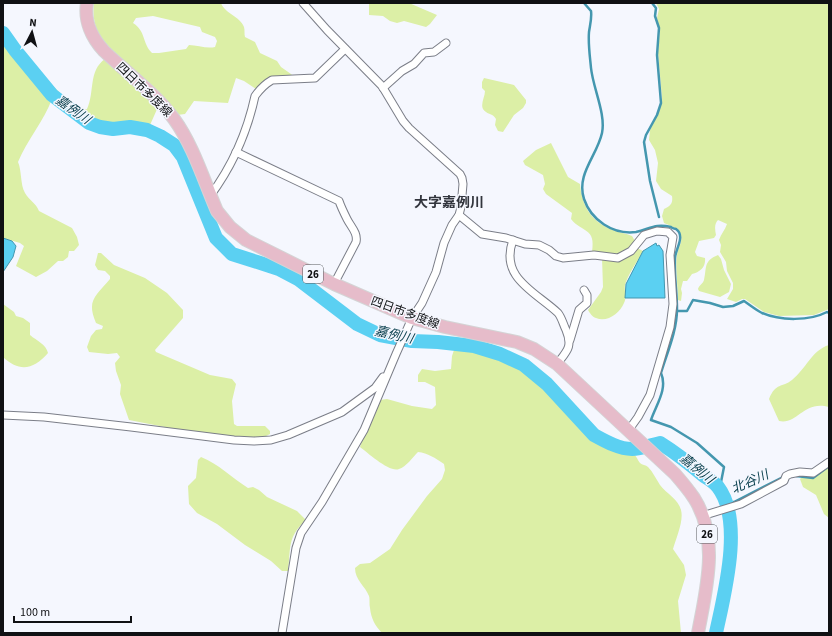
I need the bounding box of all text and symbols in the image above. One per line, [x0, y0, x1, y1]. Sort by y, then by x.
north arrow [12, 12, 52, 52]
text: N [29, 15, 37, 30]
street label: 四日市多度線 [112, 59, 176, 121]
water label: 嘉例川 [52, 91, 96, 130]
district label: 大字嘉例川 [414, 193, 484, 213]
road number: 26 [303, 265, 323, 283]
street label: 四日市多度線 [368, 293, 442, 333]
water label: 嘉例川 [373, 322, 417, 349]
water label: 嘉例川 [676, 450, 719, 490]
water label: 北谷川 [729, 465, 773, 498]
road number: 26 [697, 525, 717, 543]
scale bar [14, 598, 131, 624]
text: 100 m [20, 604, 50, 621]

